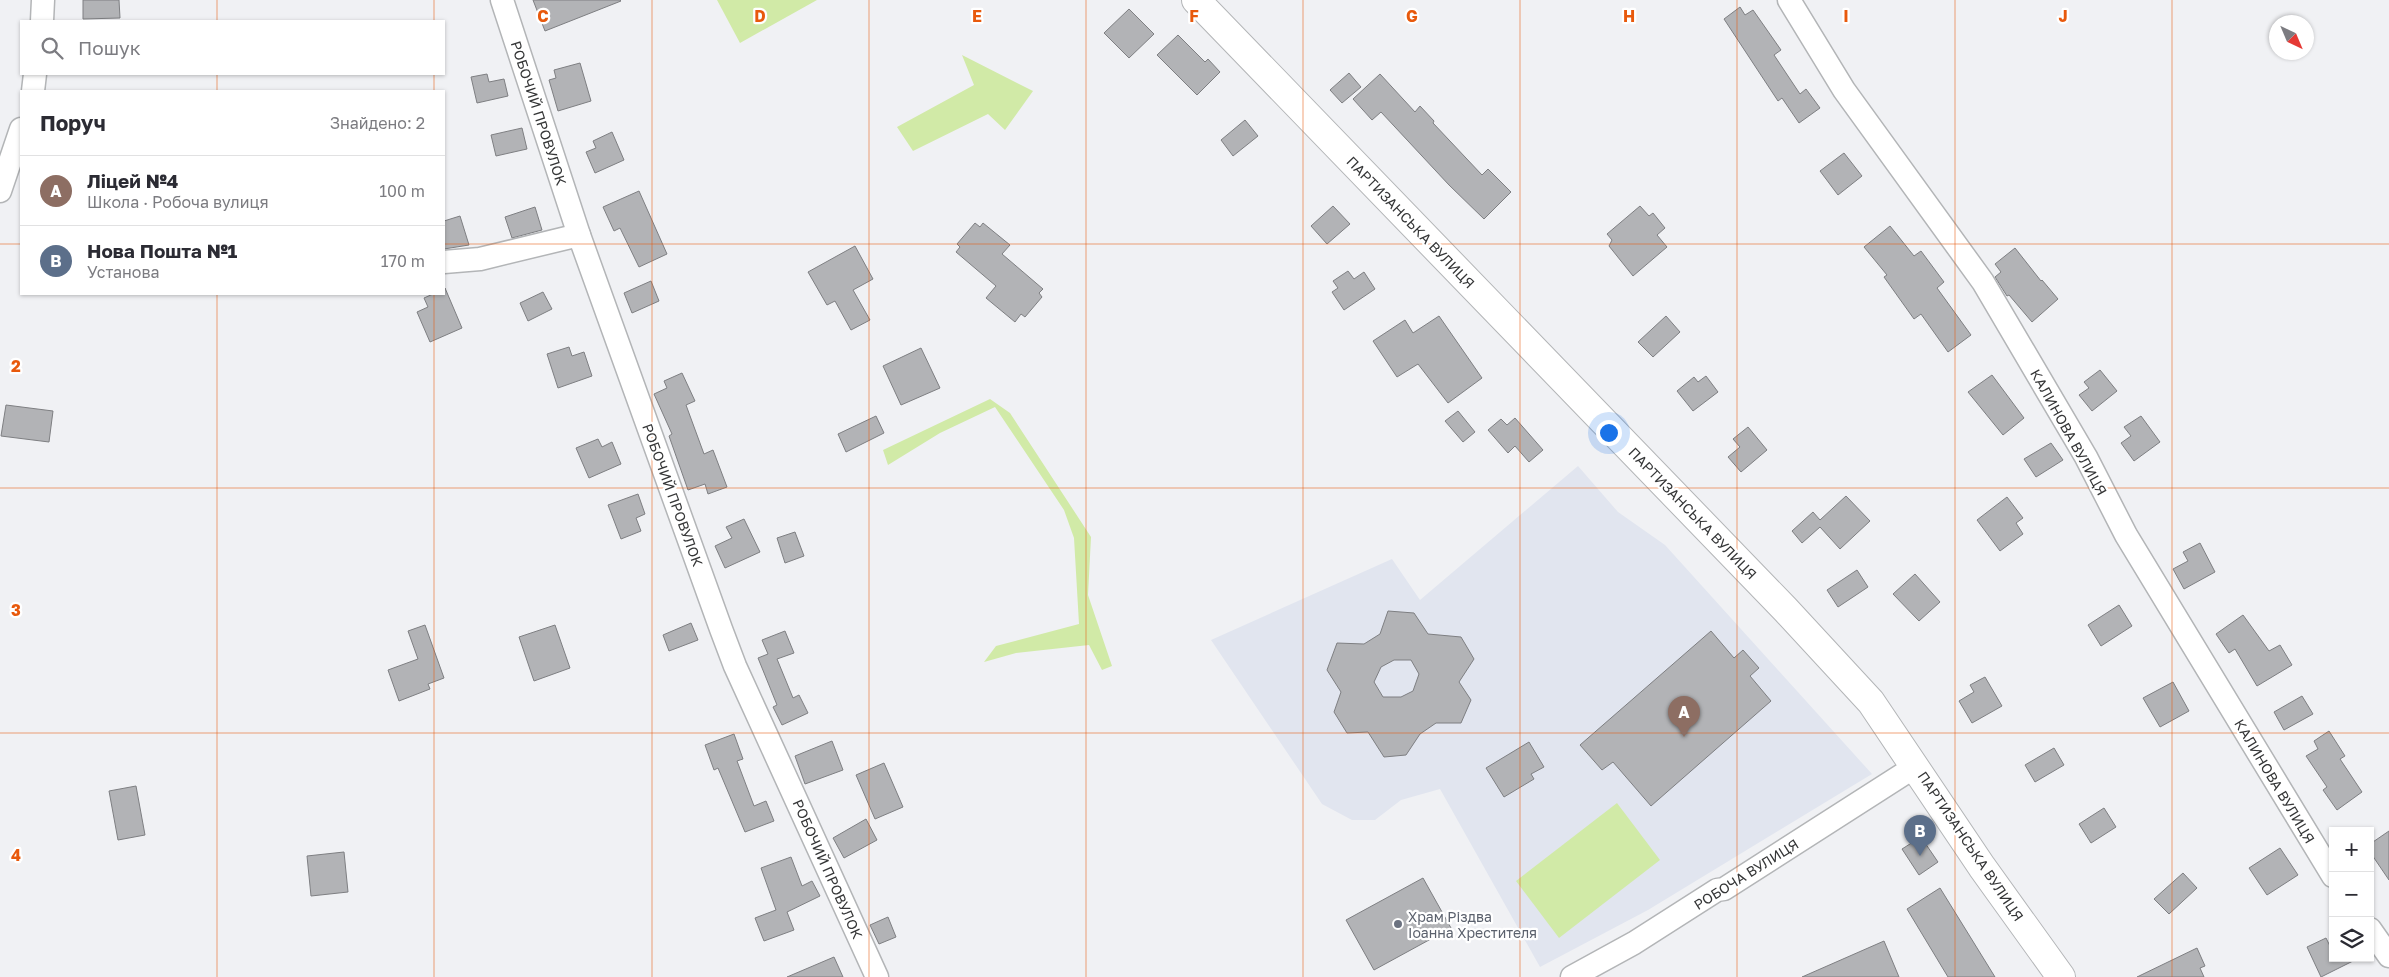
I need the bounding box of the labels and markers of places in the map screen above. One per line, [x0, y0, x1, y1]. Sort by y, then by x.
pin: A [1668, 696, 1700, 737]
pin: B [1904, 815, 1936, 856]
place label: Храм Різдва Іоанна Хрестителя [1408, 908, 1537, 941]
marker: Храм Різдва Іоанна Хрестителя [1392, 918, 1404, 930]

